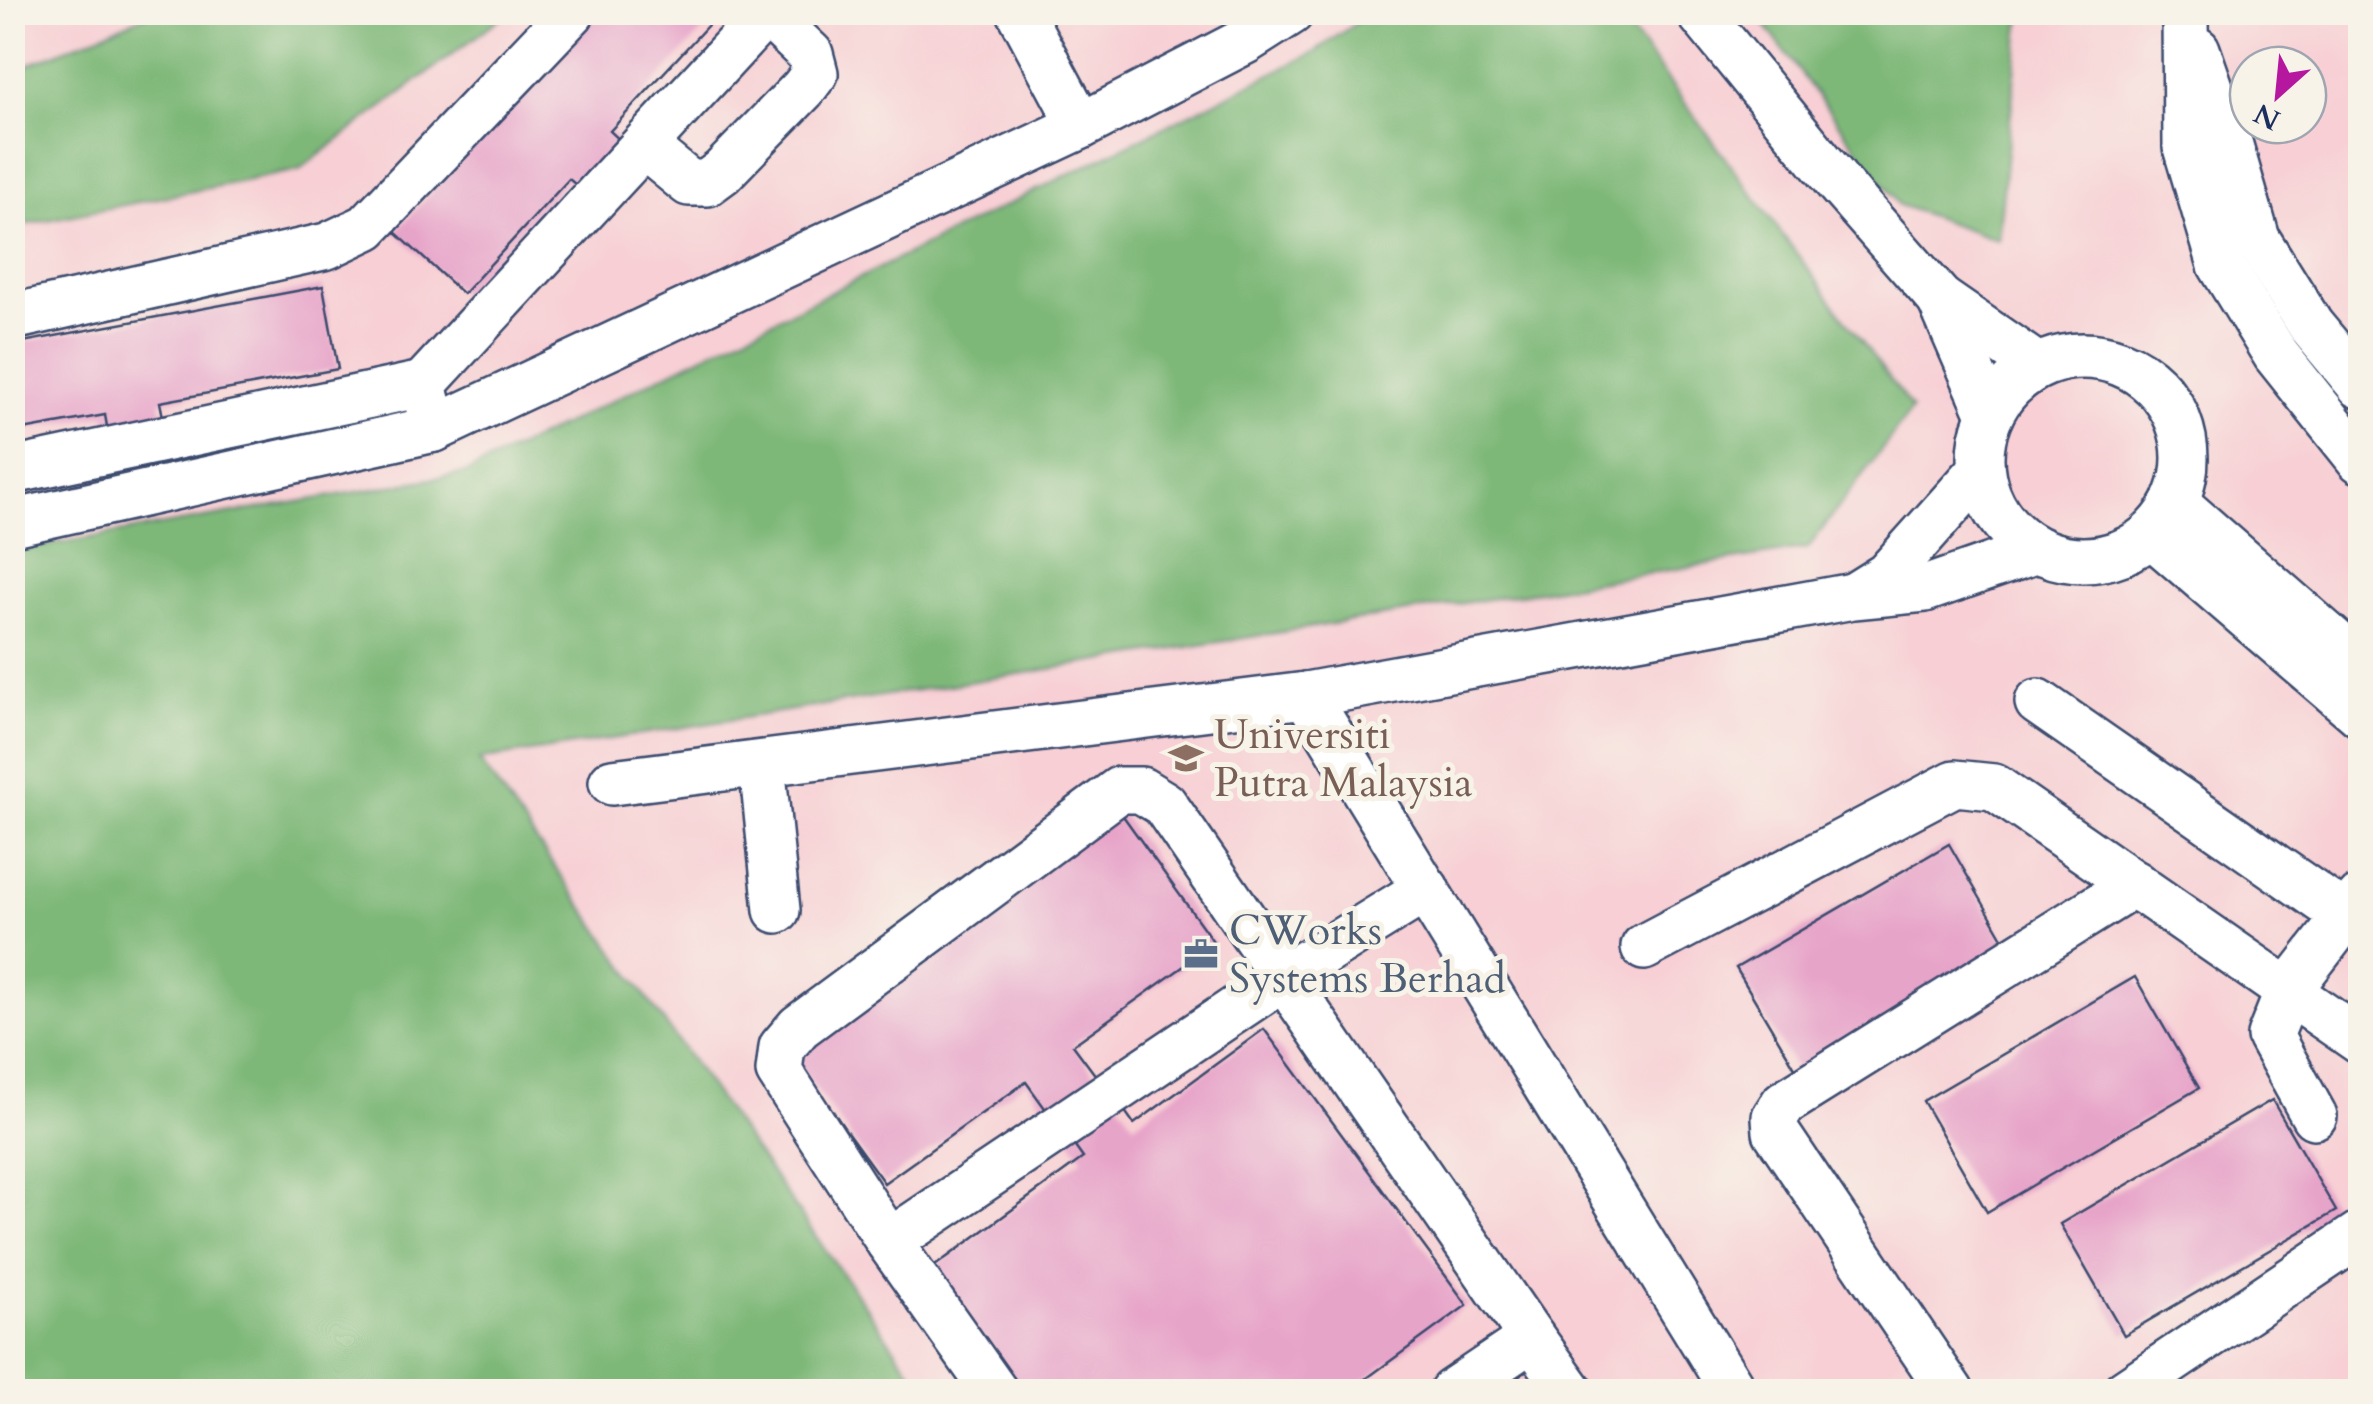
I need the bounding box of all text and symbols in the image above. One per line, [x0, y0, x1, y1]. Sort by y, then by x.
north arrow [2228, 45, 2328, 145]
text: N [2248, 94, 2287, 139]
place label: Universiti Putra Malaysia [1214, 706, 1473, 811]
school or university icon: Universiti Putra Malaysia [1167, 739, 1205, 777]
place label: CWorks Systems Berhad [1229, 902, 1506, 1007]
office icon: CWorks Systems Berhad [1182, 935, 1220, 973]

